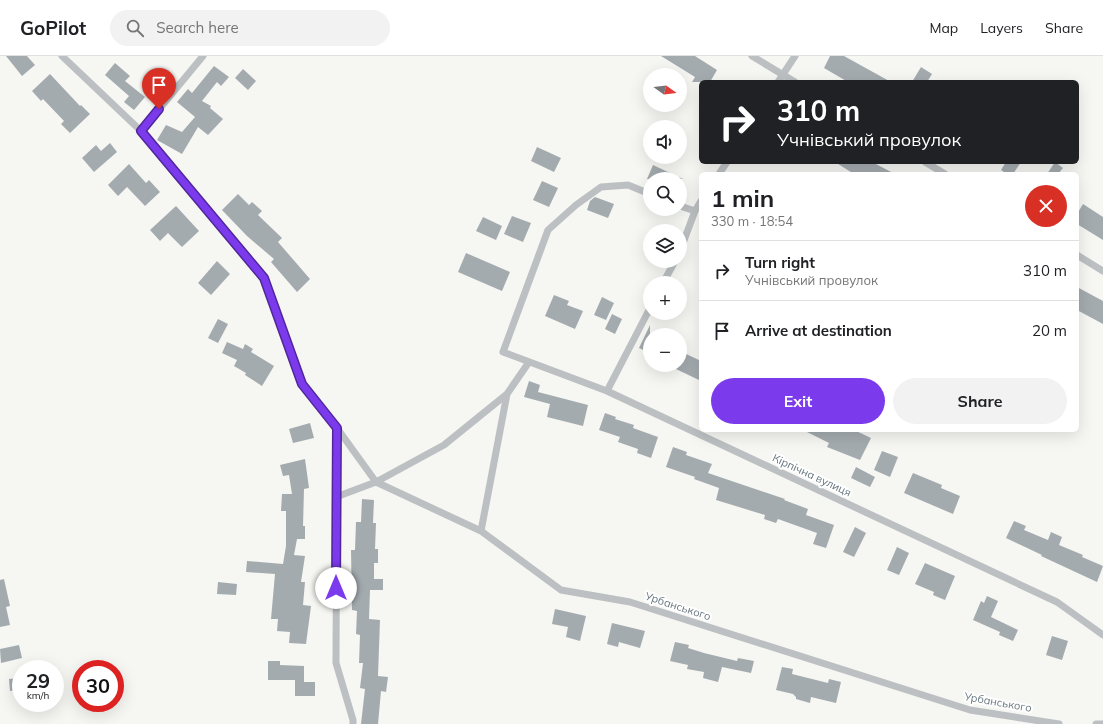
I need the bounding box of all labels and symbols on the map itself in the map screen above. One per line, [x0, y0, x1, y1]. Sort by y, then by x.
pin [142, 68, 176, 109]
north arrow [643, 68, 687, 112]
street label: Кiрпiчна вулиця [770, 451, 854, 499]
position arrow [315, 567, 357, 609]
street label: Урбанського [642, 588, 713, 623]
speed limit sign: 30 [72, 660, 124, 712]
street label: Урбанського [962, 689, 1033, 715]

